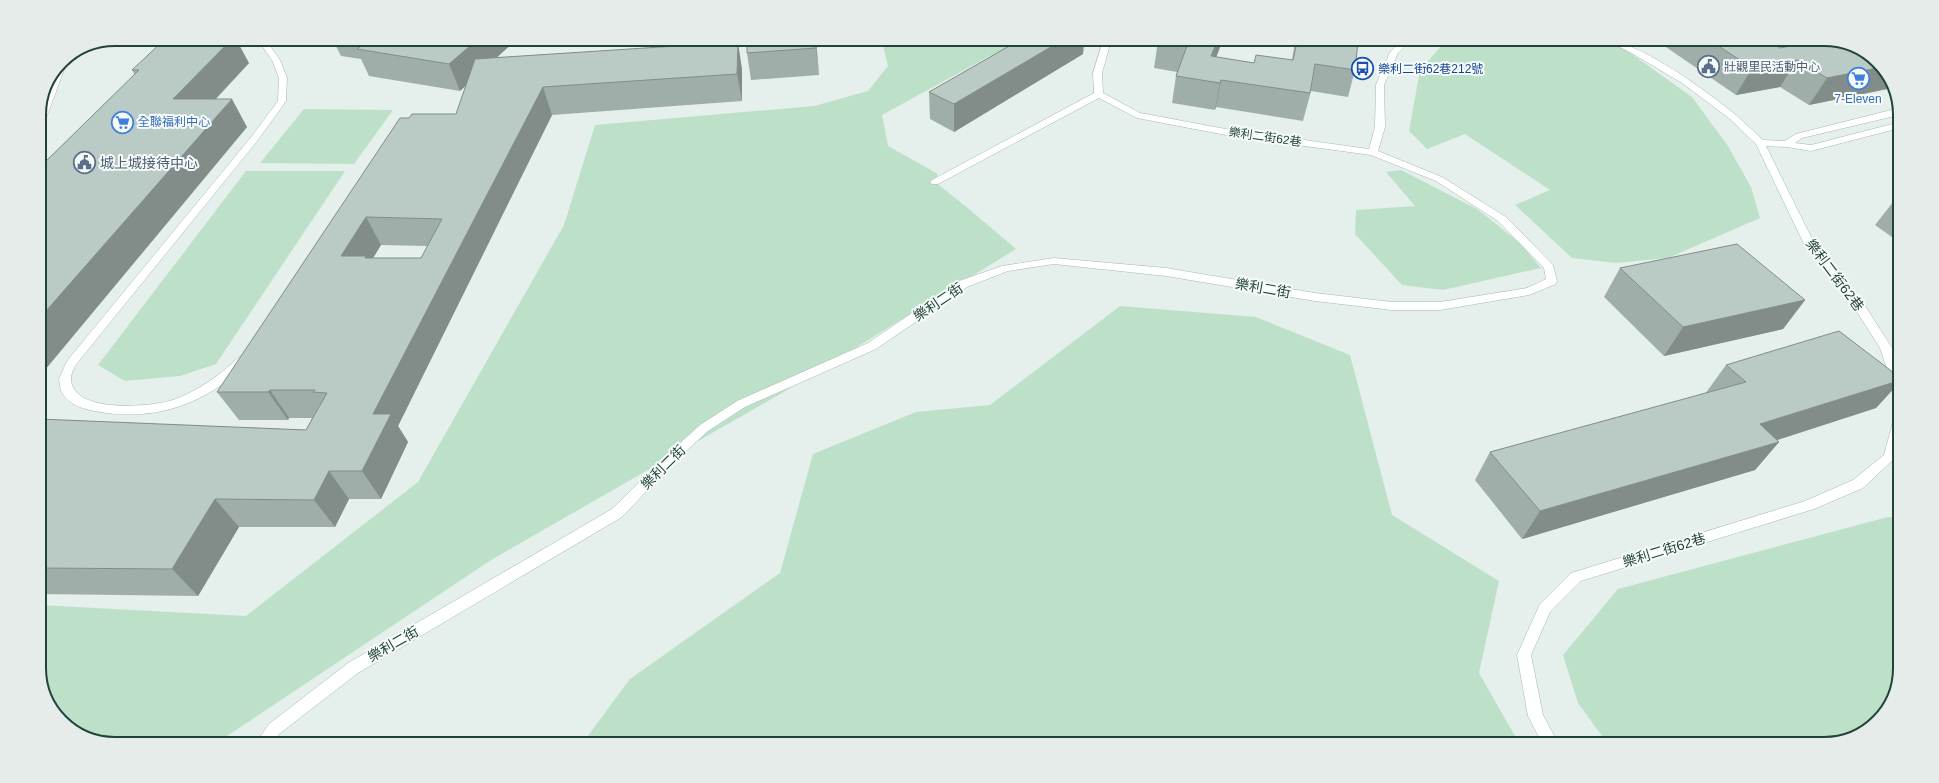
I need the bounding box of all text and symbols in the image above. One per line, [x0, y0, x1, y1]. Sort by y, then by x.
public building icon: 壯觀里民活動中心 [1695, 54, 1721, 80]
bus stop icon: 樂利二街62巷212號 [1349, 56, 1375, 82]
place label: 壯觀里民活動中心 [1724, 60, 1820, 74]
place label: 樂利二街62巷212號 [1378, 62, 1483, 76]
supermarket icon: 7-Eleven [1845, 65, 1871, 91]
place label: 7-Eleven [1834, 92, 1882, 106]
supermarket icon: 全聯福利中心 [109, 109, 135, 135]
place label: 全聯福利中心 [138, 115, 210, 129]
street label: 樂利二街62巷 [1228, 125, 1302, 149]
public building icon: 城上城接待中心 [72, 150, 98, 176]
place label: 城上城接待中心 [100, 155, 198, 171]
street label: 樂利二街62巷 [1803, 236, 1867, 314]
street label: 樂利二街 [1234, 275, 1292, 301]
street label: 樂利二街 [910, 280, 966, 324]
street label: 樂利二街 [638, 442, 688, 492]
street label: 樂利二街62巷 [1621, 530, 1707, 570]
street label: 樂利二街 [365, 623, 421, 665]

